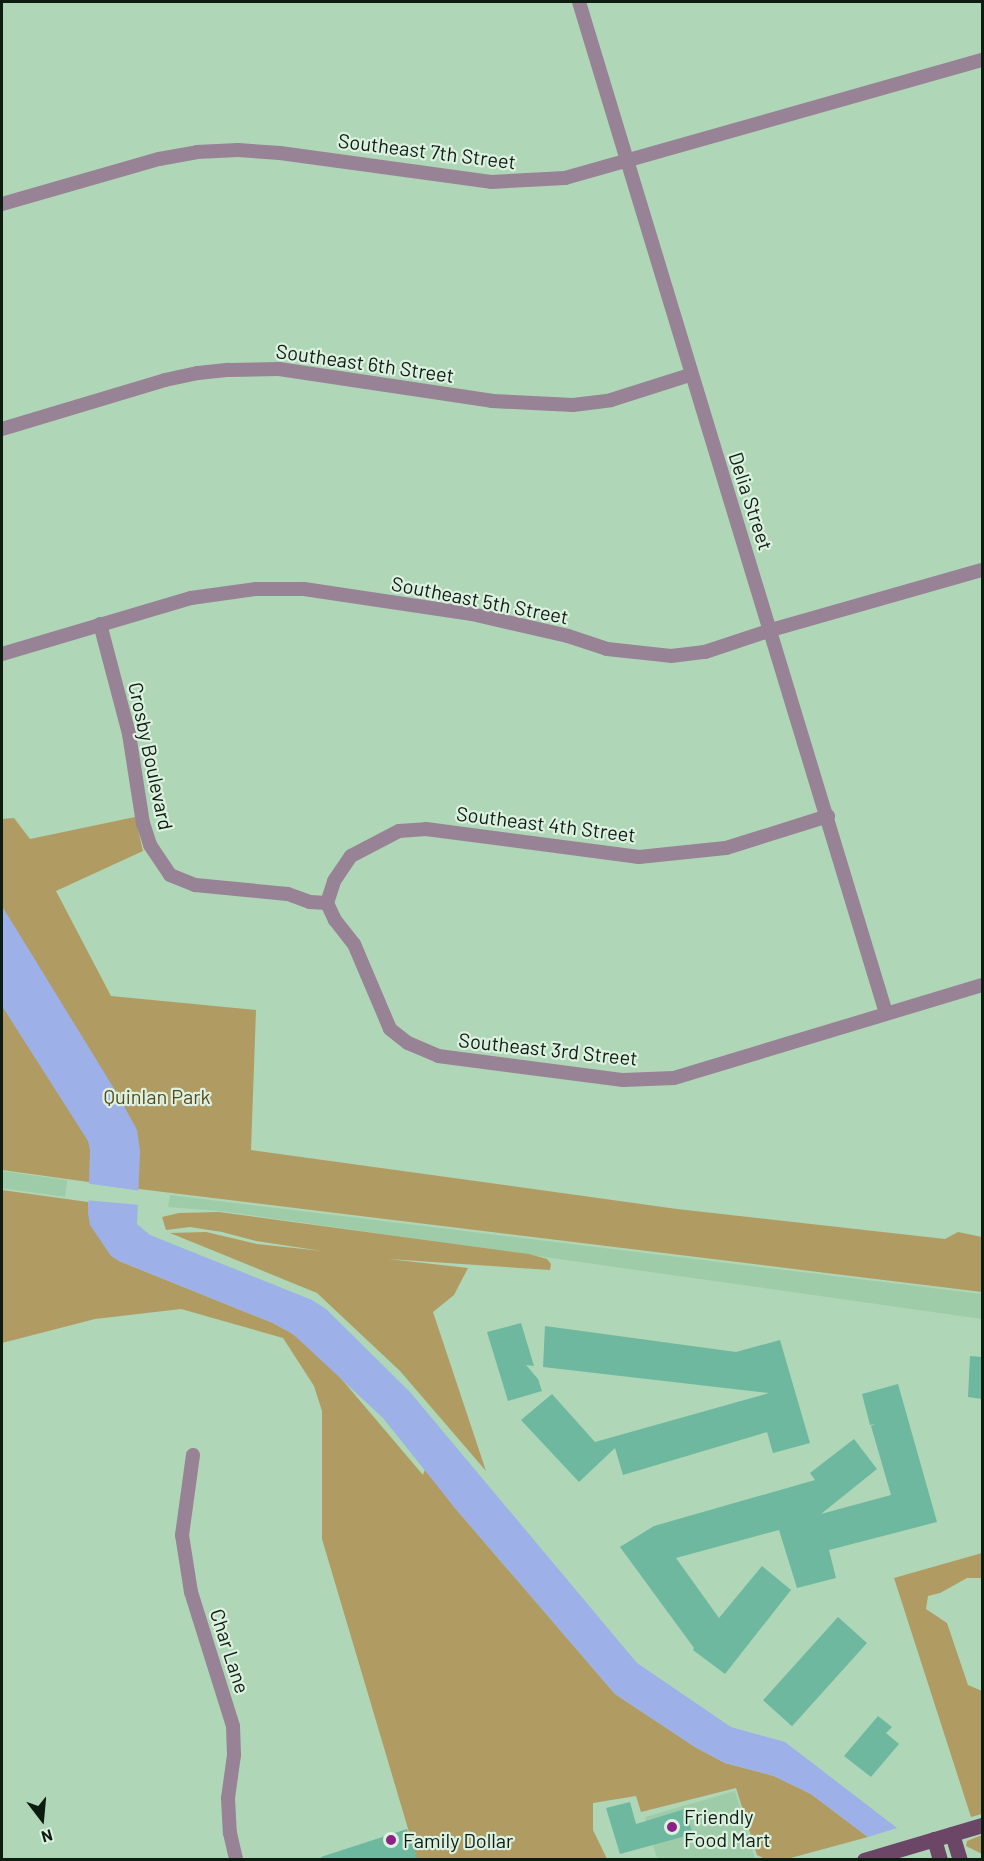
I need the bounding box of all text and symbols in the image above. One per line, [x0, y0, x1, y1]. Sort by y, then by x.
street label: Southeast 7th Street [337, 128, 517, 174]
street label: Southeast 6th Street [274, 339, 456, 387]
street label: Delia Street [724, 449, 778, 553]
street label: Southeast 5th Street [389, 571, 571, 629]
street label: Crosby Boulevard [124, 680, 178, 832]
street label: Southeast 4th Street [455, 801, 637, 847]
street label: Southeast 3rd Street [457, 1028, 639, 1070]
park label: Quinlan Park [103, 1084, 211, 1108]
street label: Char Lane [205, 1606, 255, 1696]
north arrow [12, 1789, 72, 1849]
place label: Friendly Food Mart [684, 1804, 771, 1851]
marker: Friendly Food Mart [665, 1820, 679, 1834]
text: N [39, 1826, 55, 1847]
place label: Family Dollar [403, 1828, 513, 1852]
marker: Family Dollar [384, 1833, 398, 1847]

